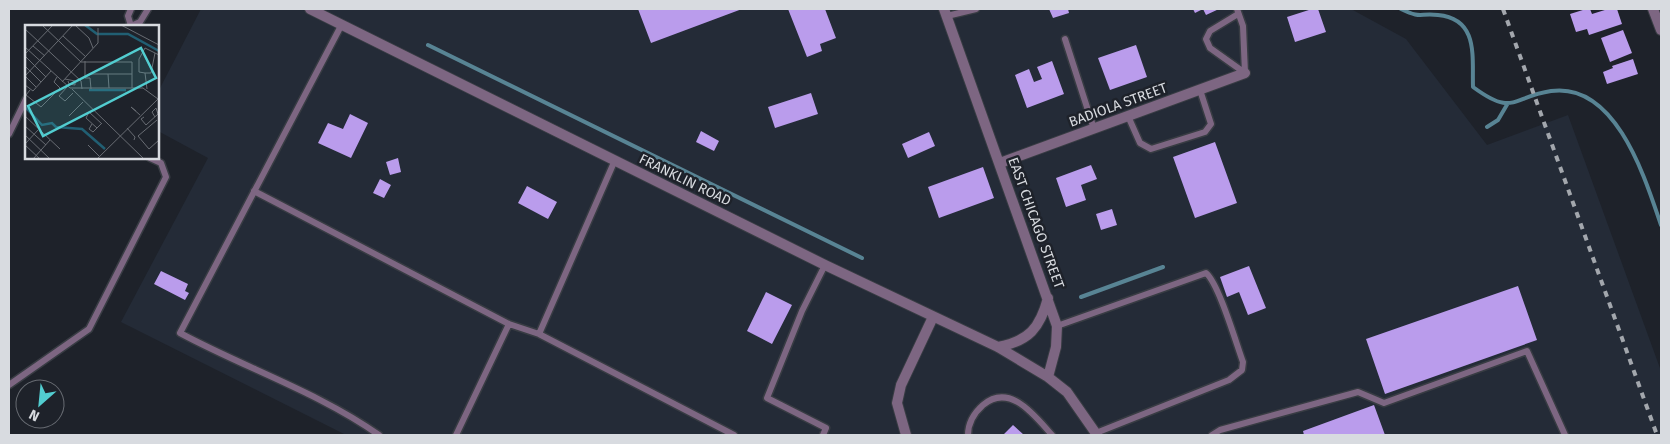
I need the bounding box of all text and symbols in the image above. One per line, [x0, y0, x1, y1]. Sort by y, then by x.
inset map [25, 25, 159, 159]
street label: BADIOLA STREET [1067, 79, 1170, 131]
street label: FRANKLIN ROAD [636, 150, 734, 210]
street label: EAST CHICAGO STREET [1004, 155, 1068, 292]
north arrow [15, 379, 65, 429]
text: N [26, 405, 42, 425]

